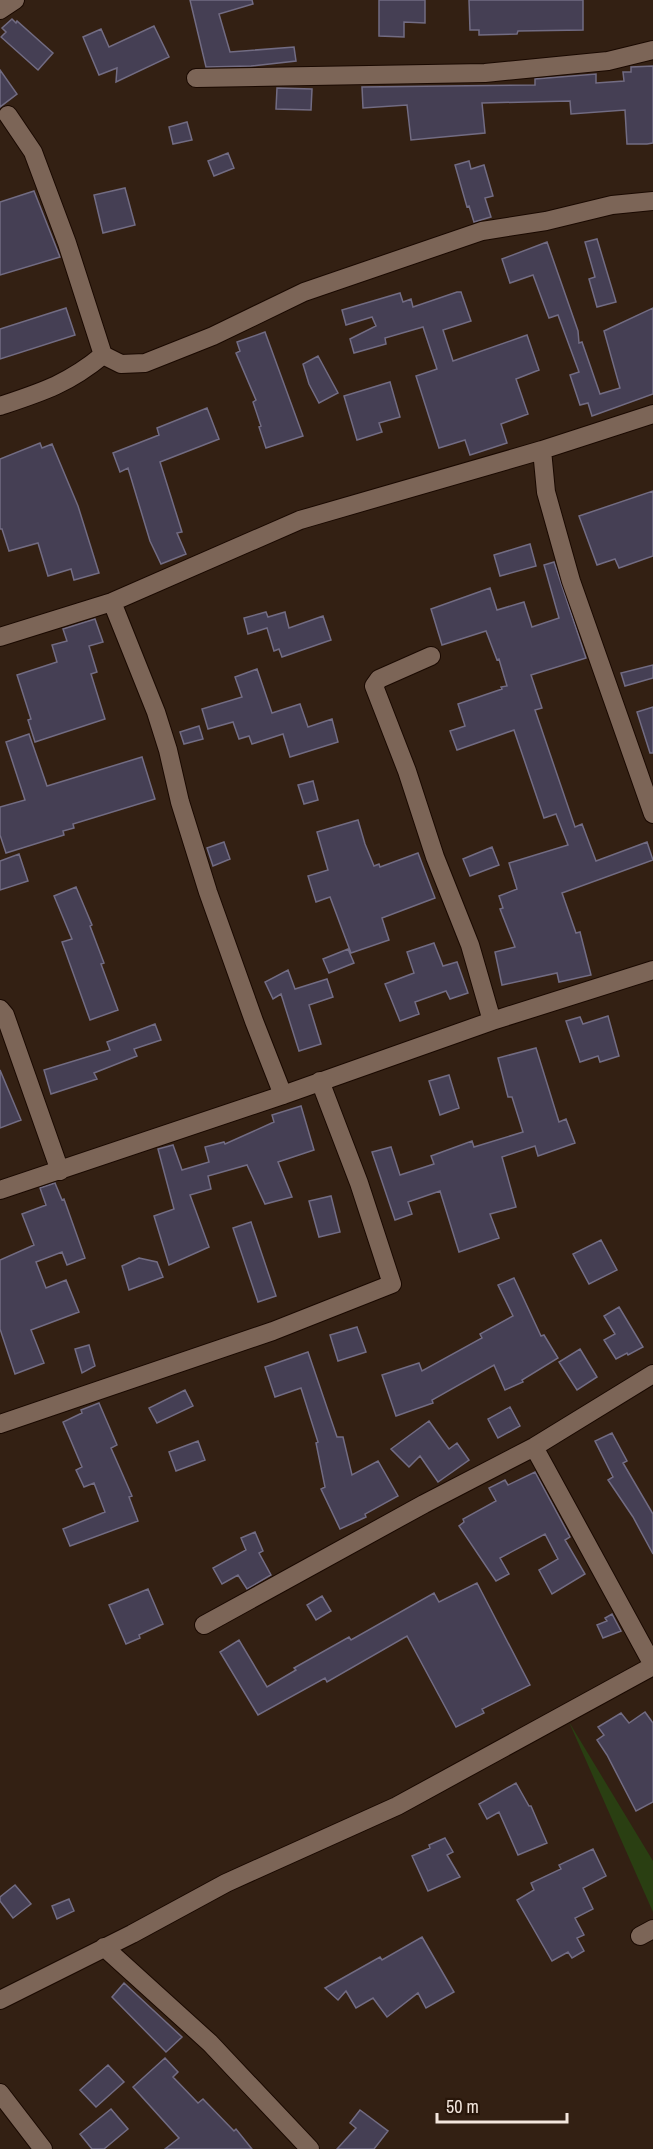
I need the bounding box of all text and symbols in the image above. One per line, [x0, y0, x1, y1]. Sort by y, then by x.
scale bar [437, 2086, 568, 2124]
text: 50 m [446, 2094, 479, 2119]

